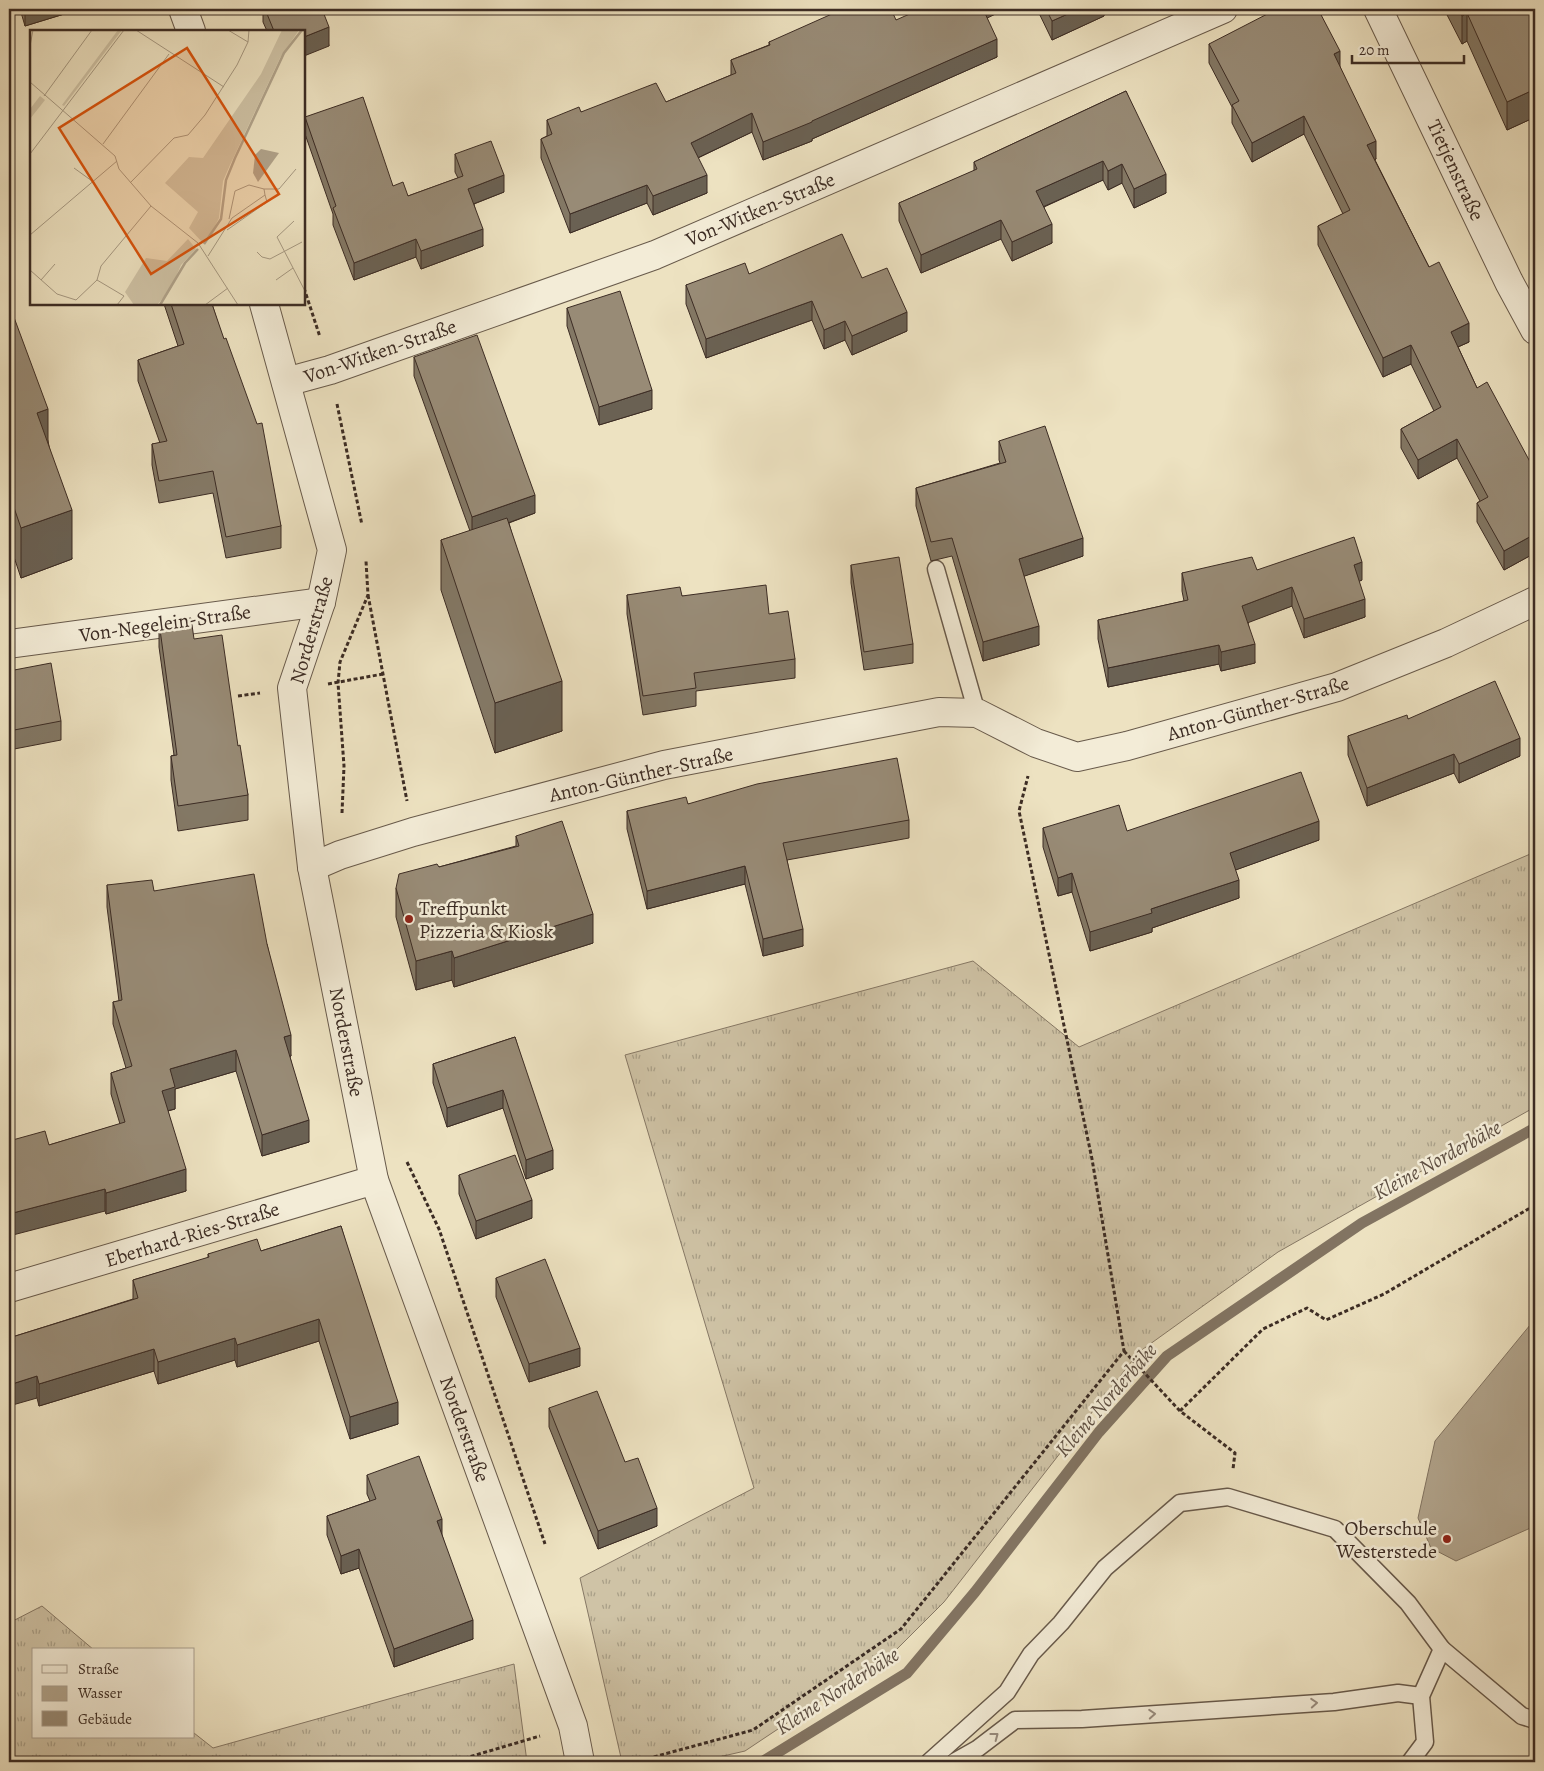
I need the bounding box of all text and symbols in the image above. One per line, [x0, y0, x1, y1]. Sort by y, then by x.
inset map [30, 30, 305, 305]
scale bar [1352, 32, 1464, 64]
text: 20 m [1359, 40, 1390, 60]
street label: Tietjenstraße [1420, 115, 1491, 225]
street label: Von-Witken-Straße [681, 166, 839, 253]
street label: Von-Witken-Straße [299, 313, 460, 391]
street label: Norderstraße [283, 573, 340, 687]
street label: Von-Negelein-Straße [76, 598, 253, 649]
street label: Anton-Günther-Straße [1163, 670, 1352, 748]
street label: Anton-Günther-Straße [546, 740, 736, 809]
place label: Treffpunkt Pizzeria & Kiosk [419, 895, 554, 945]
marker: Treffpunkt Pizzeria & Kiosk [403, 913, 415, 925]
street label: Norderstraße [323, 985, 370, 1099]
water label: Kleine Norderbäke [1368, 1113, 1506, 1207]
street label: Eberhard-Ries-Straße [102, 1195, 283, 1274]
water label: Kleine Norderbäke [1049, 1337, 1164, 1463]
street label: Norderstraße [433, 1372, 496, 1486]
place label: Oberschule Westerstede [1335, 1515, 1437, 1565]
marker: Oberschule Westerstede [1441, 1533, 1453, 1545]
water label: Kleine Norderbäke [770, 1640, 905, 1741]
legend [32, 1648, 195, 1738]
text: Straße [78, 1659, 119, 1679]
text: Wasser [77, 1683, 123, 1703]
one-way arrow [1310, 1698, 1318, 1709]
text: Gebäude [78, 1709, 132, 1729]
one-way arrow [1148, 1709, 1156, 1720]
one-way arrow [989, 1733, 999, 1742]

